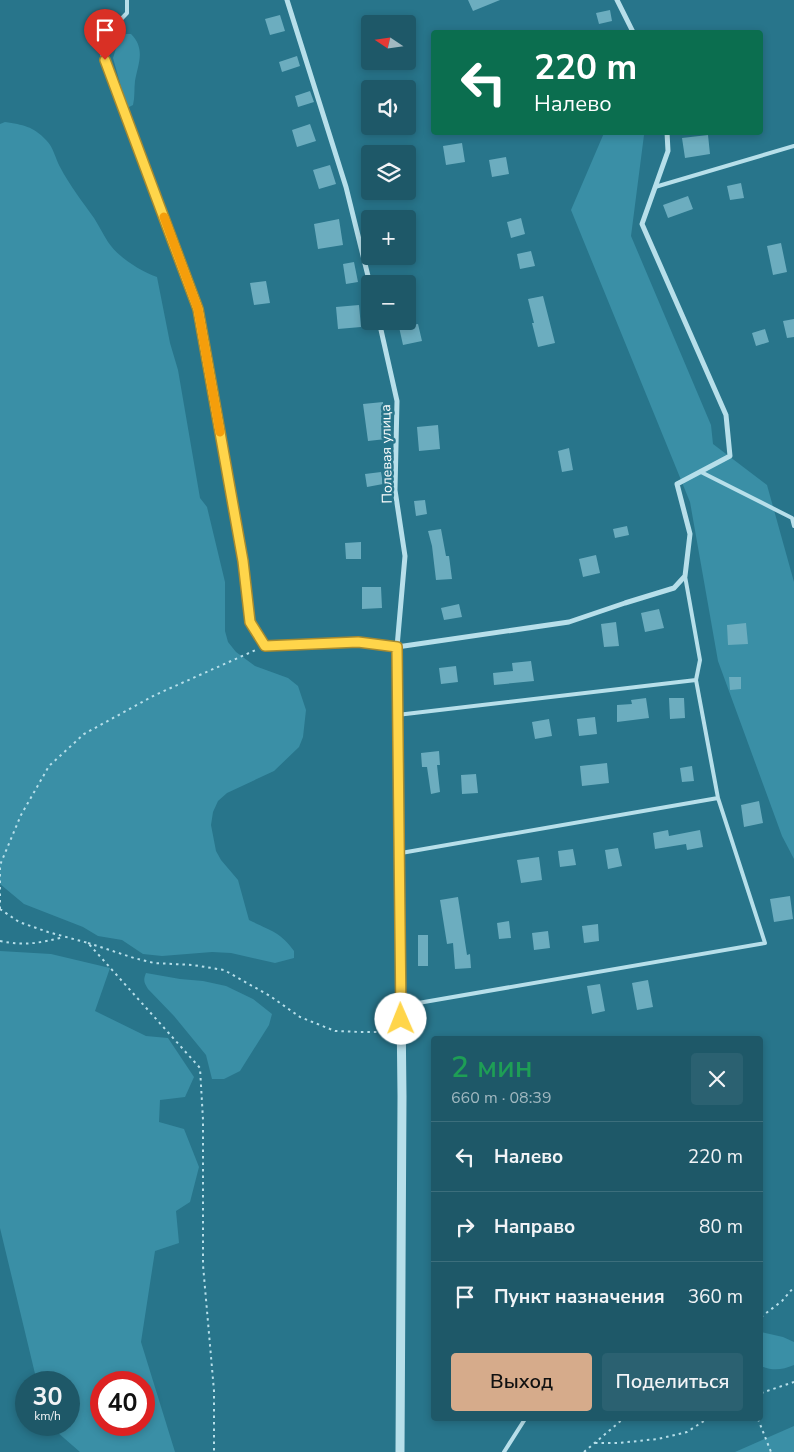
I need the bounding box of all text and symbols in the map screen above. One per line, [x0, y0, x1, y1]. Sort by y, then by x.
pin [84, 9, 126, 60]
north arrow [361, 15, 416, 70]
map controls [361, 15, 416, 330]
icon: arrive [91, 16, 119, 44]
text: 220 m [534, 44, 637, 91]
icon: left [451, 50, 516, 115]
button: sound [361, 80, 416, 135]
text: Налево [534, 89, 612, 119]
button: layers [361, 145, 416, 200]
button: + [361, 210, 416, 265]
button: − [361, 275, 416, 330]
street label: Полевая улица [376, 404, 397, 504]
position arrow [374, 992, 426, 1044]
text: 2 мин [451, 1047, 533, 1088]
button: close [691, 1053, 743, 1105]
text: 660 m · 08:39 [451, 1087, 552, 1109]
icon: left [451, 1143, 479, 1171]
text: Налево [494, 1144, 563, 1170]
text: 220 m [688, 1144, 743, 1170]
icon: right [451, 1213, 479, 1241]
text: Направо [494, 1214, 575, 1240]
text: 80 m [699, 1214, 743, 1240]
icon: arrive [451, 1283, 479, 1311]
text: Пункт назначения [494, 1284, 665, 1310]
text: 360 m [688, 1284, 743, 1310]
button: Выход [451, 1353, 592, 1411]
button: Поделиться [602, 1353, 743, 1411]
speed limit sign: 40 [90, 1371, 155, 1436]
text: 30 [32, 1380, 63, 1414]
text: km/h [34, 1408, 61, 1424]

